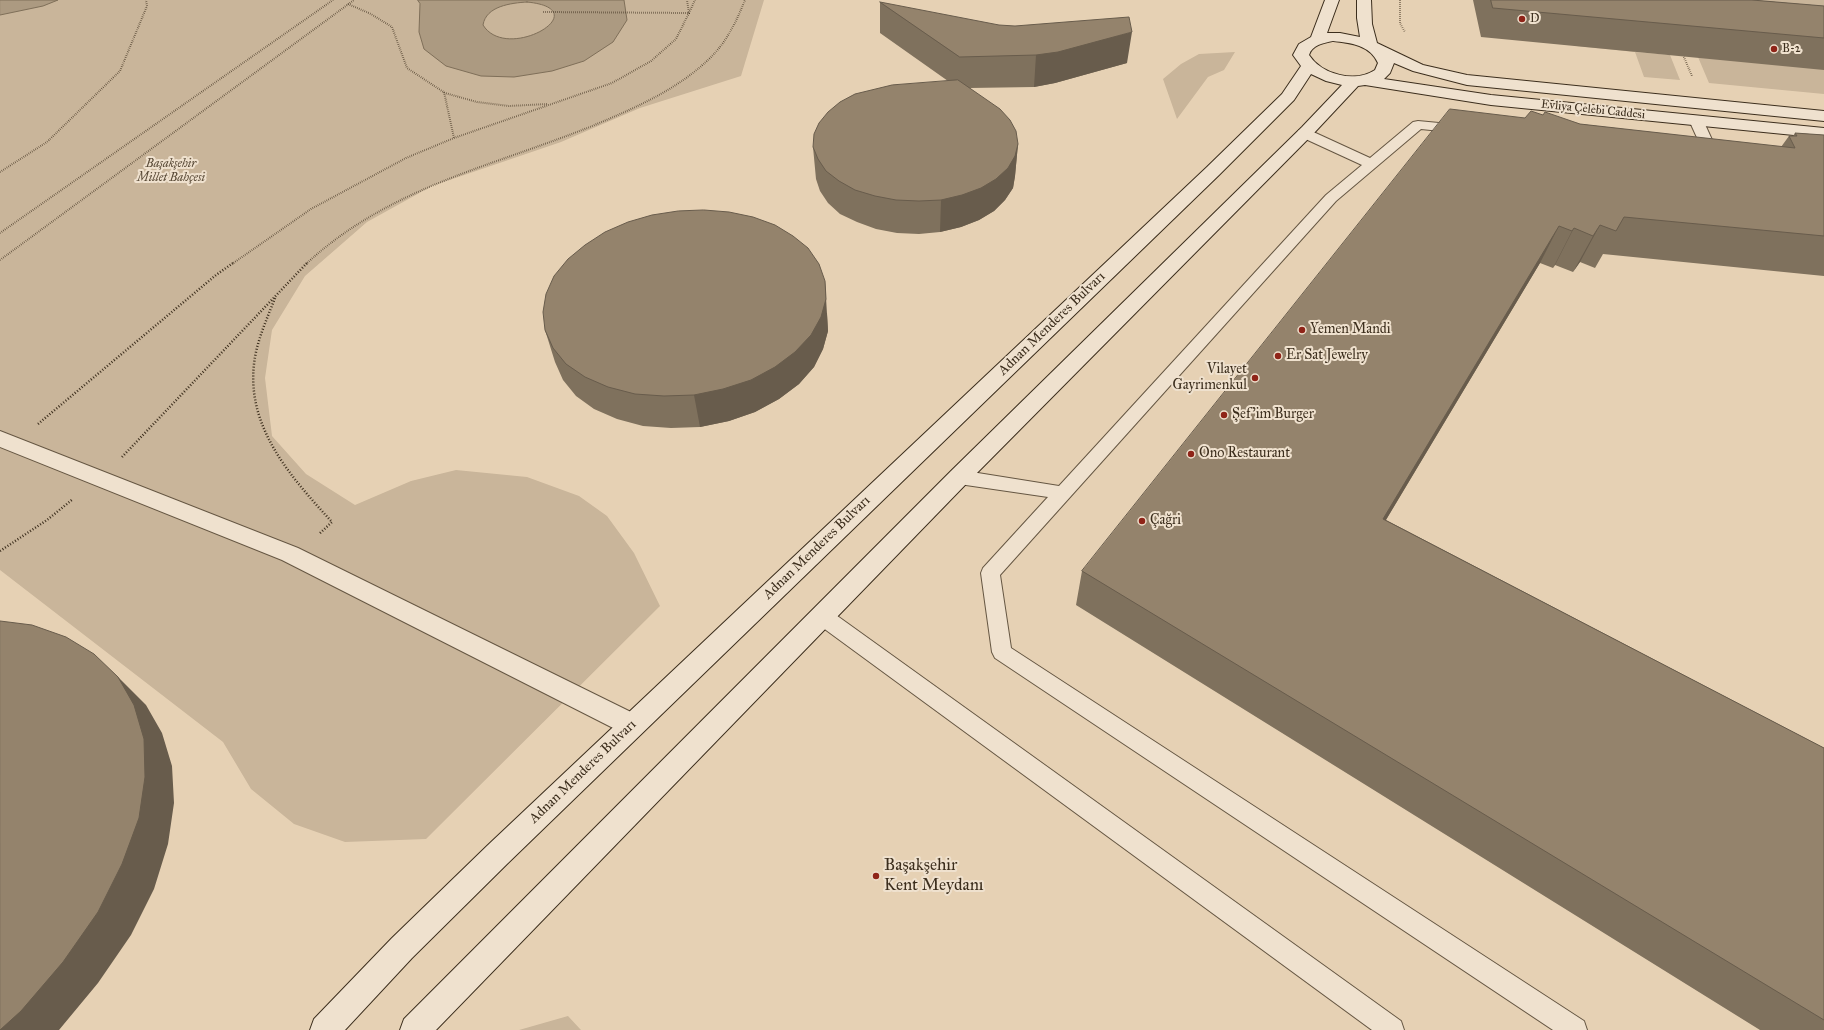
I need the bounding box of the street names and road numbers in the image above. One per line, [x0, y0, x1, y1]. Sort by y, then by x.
street label: Evliya Çelebi Caddesi [1540, 97, 1646, 123]
street label: Adnan Menderes Bulvarı [995, 269, 1109, 379]
street label: Adnan Menderes Bulvarı [760, 493, 874, 603]
street label: Adnan Menderes Bulvarı [526, 717, 640, 827]

